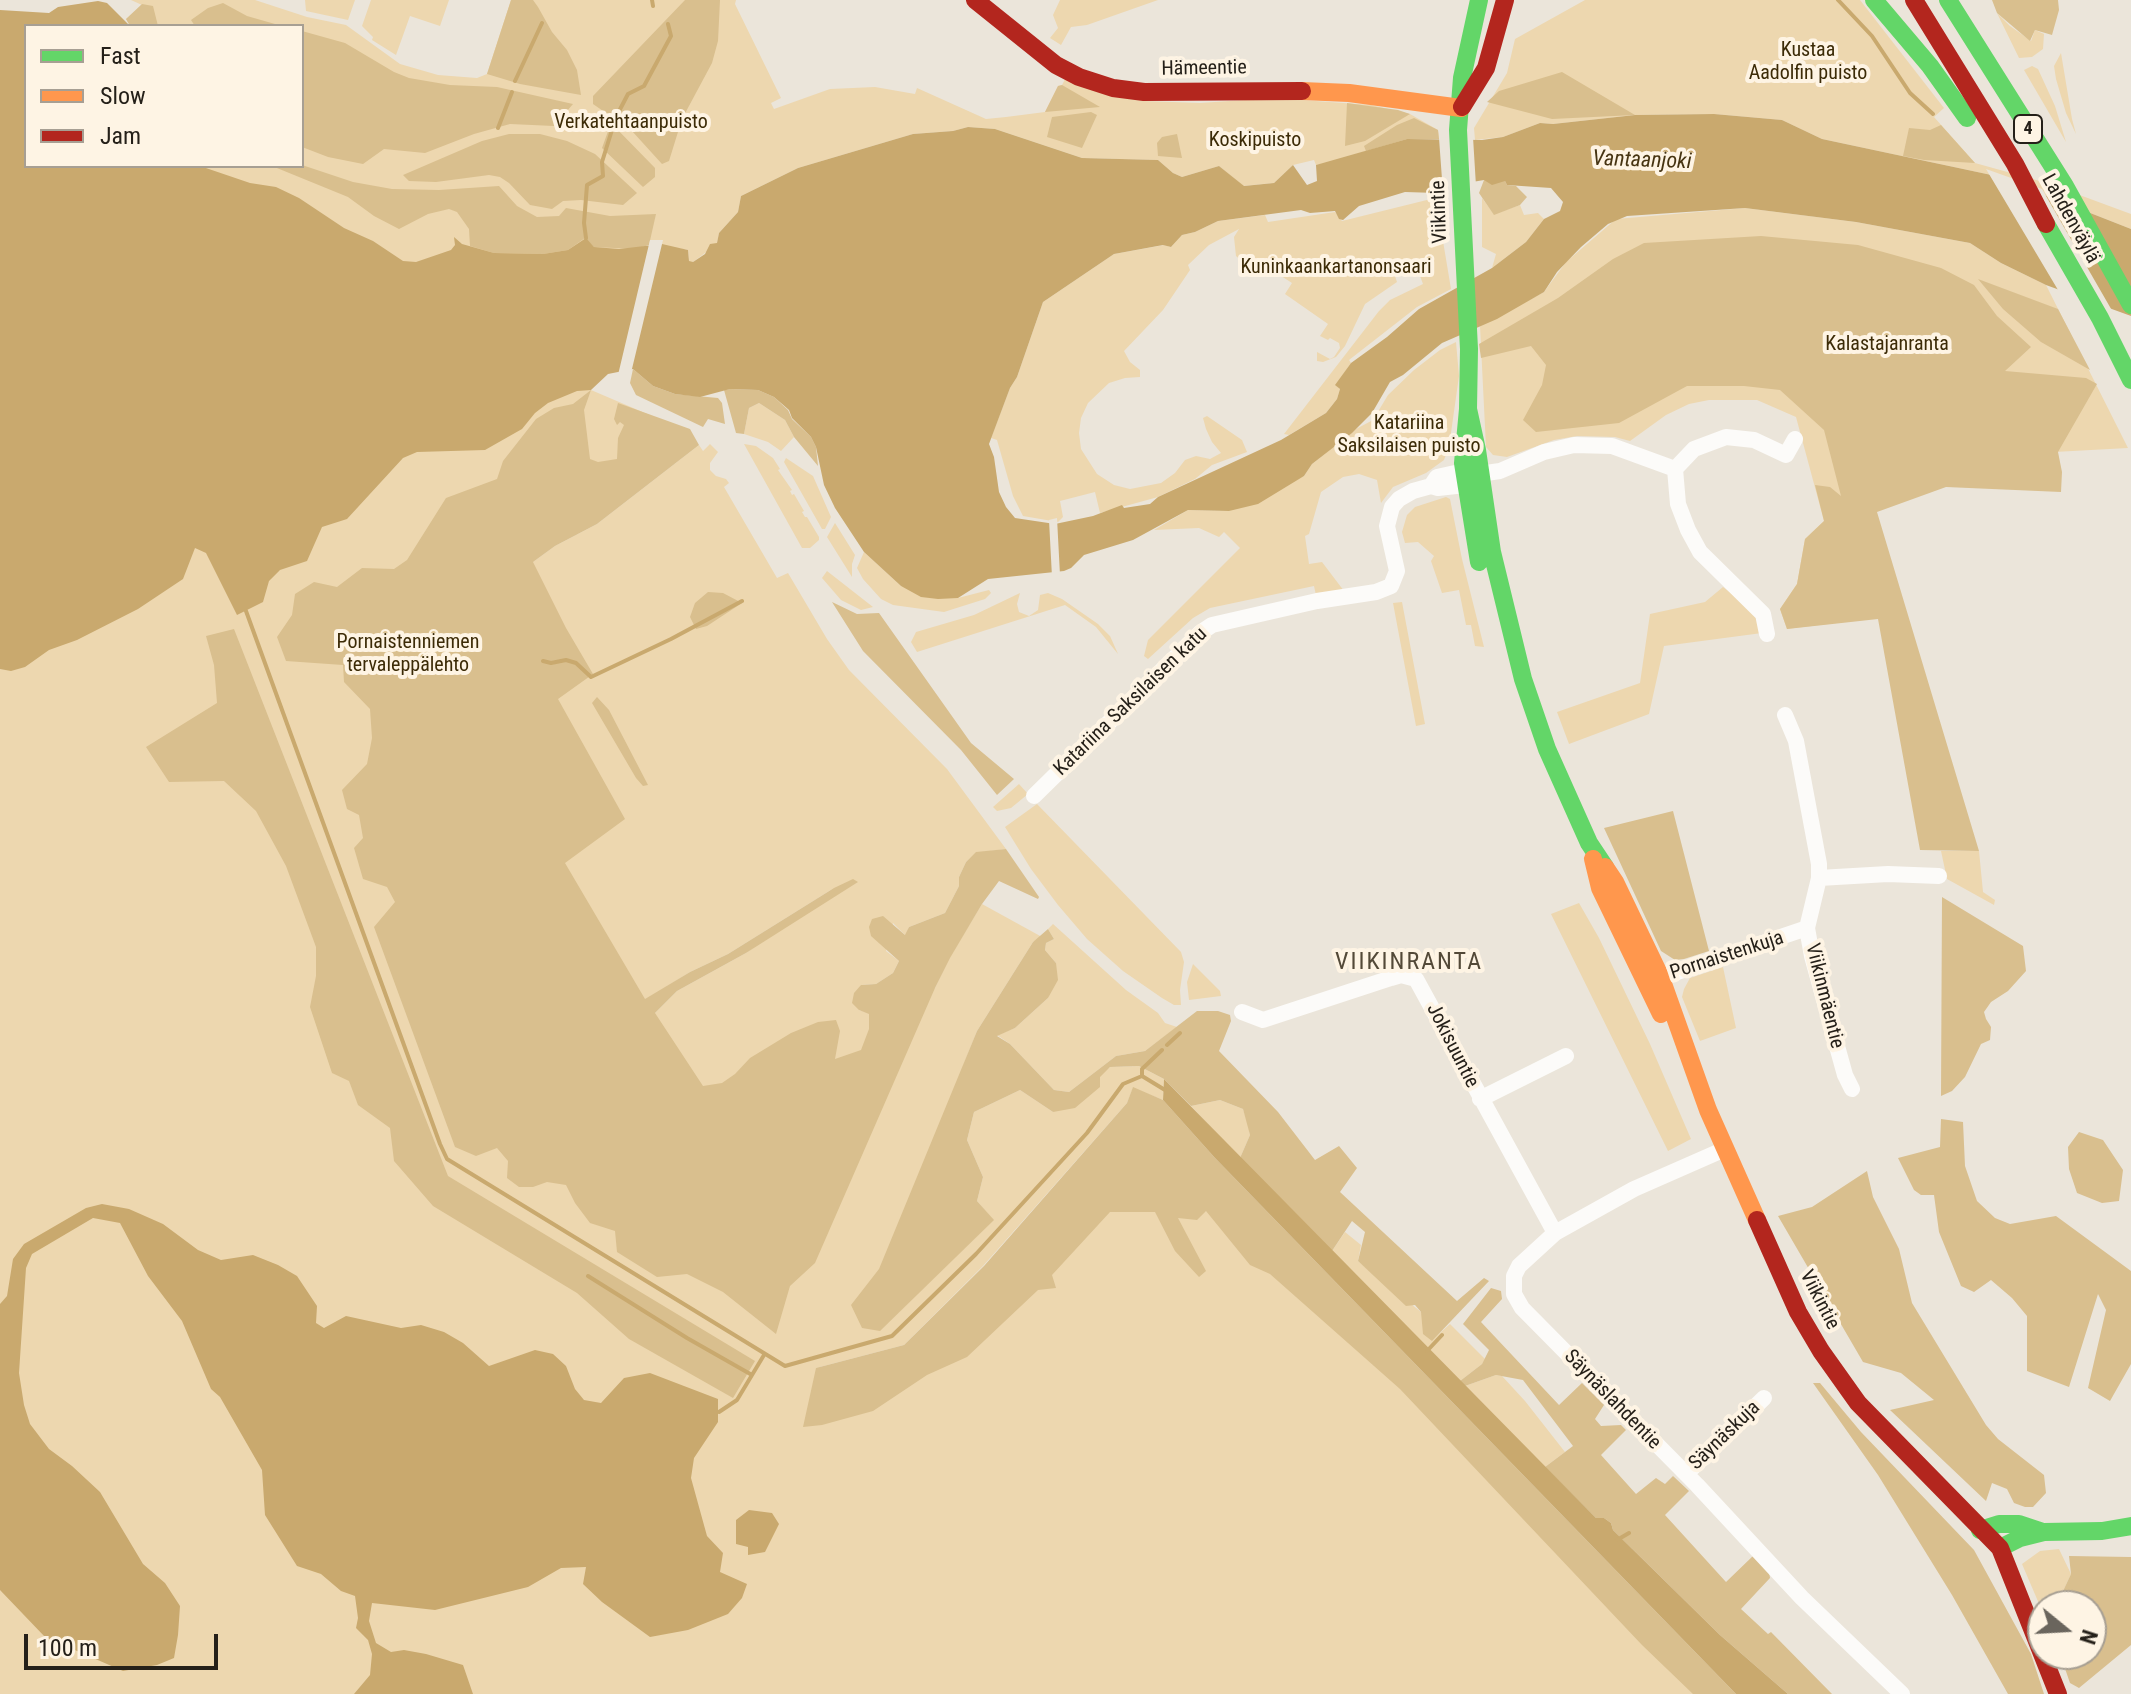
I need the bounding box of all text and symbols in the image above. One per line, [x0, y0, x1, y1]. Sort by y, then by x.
legend [24, 24, 304, 168]
park label: Kustaa Aadolfin puisto [1749, 39, 1867, 86]
text: Fast [100, 42, 141, 70]
street label: Hämeentie [1161, 56, 1247, 82]
text: Slow [100, 82, 146, 110]
park label: Verkatehtaanpuisto [554, 111, 708, 135]
road number: 4 [2014, 115, 2042, 143]
text: Jam [100, 122, 141, 150]
park label: Koskipuisto [1209, 129, 1301, 153]
water label: Vantaanjoki [1592, 146, 1692, 176]
street label: Lahdenväylä [2036, 170, 2104, 268]
street label: Viikintie [1427, 180, 1453, 244]
park label: Kuninkaankartanonsaari [1240, 256, 1432, 280]
park label: Kalastajanranta [1825, 333, 1949, 357]
park label: Katariina Saksilaisen puisto [1337, 412, 1481, 459]
street label: Katariina Saksilaisen katu [1049, 623, 1213, 781]
park label: Pornaistenniemen tervaleppälehto [337, 631, 479, 678]
street label: Pornaistenkuja [1667, 926, 1787, 986]
street label: Viikinmäentie [1799, 941, 1849, 1051]
district label: VIIKINRANTA [1335, 949, 1483, 977]
street label: Jokisuuntie [1421, 1000, 1483, 1092]
street label: Viikintie [1794, 1266, 1844, 1334]
street label: Säynäslahdentie [1558, 1345, 1666, 1455]
street label: Säynäskuja [1685, 1396, 1765, 1476]
north arrow [2027, 1590, 2107, 1670]
scale bar [28, 1618, 222, 1668]
text: N [2074, 1627, 2102, 1647]
text: 100 m [38, 1634, 97, 1662]

